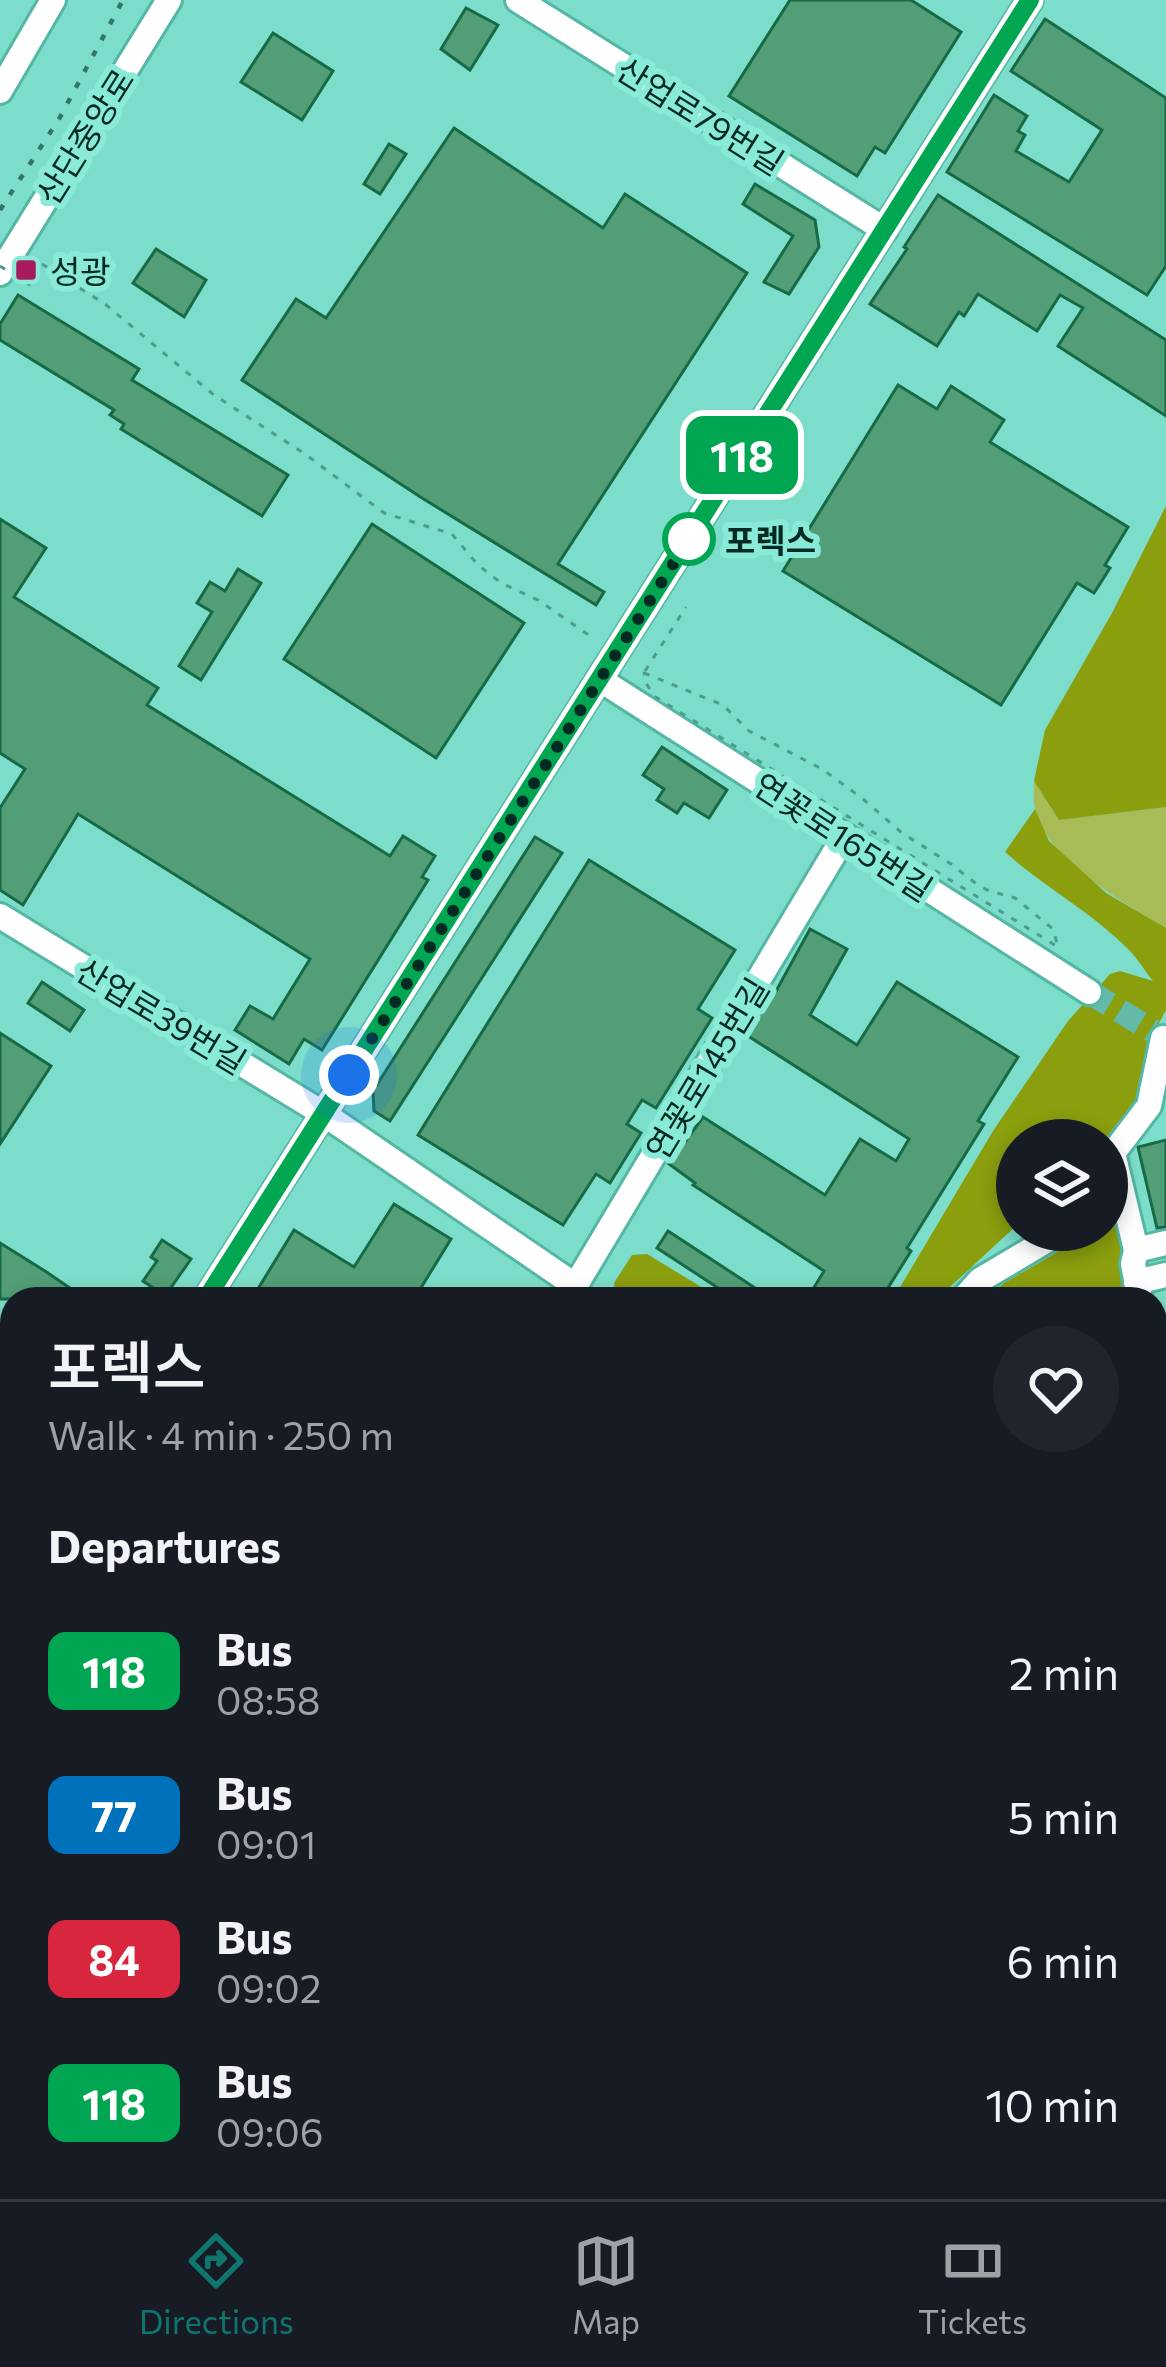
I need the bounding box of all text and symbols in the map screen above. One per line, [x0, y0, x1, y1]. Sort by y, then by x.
street label: 산업로79번길 [610, 47, 792, 183]
street label: 산단중앙로 [26, 61, 142, 211]
place label: 성광 [50, 250, 111, 291]
marker: 성광 [13, 257, 39, 283]
line badge: 118 [673, 416, 811, 494]
text: 118 [710, 429, 774, 481]
marker: 포렉스 [664, 514, 714, 564]
place label: 포렉스 [725, 519, 816, 560]
street label: 연꽃로165번길 [747, 763, 941, 909]
street label: 산업로39번길 [70, 948, 254, 1082]
street label: 연꽃로145번길 [636, 970, 776, 1166]
your location [319, 1045, 379, 1105]
map controls [996, 1119, 1128, 1251]
button: layers [996, 1119, 1128, 1251]
button: heart [993, 1326, 1119, 1452]
text: 포렉스 [48, 1330, 205, 1400]
text: Walk · 4 min · 250 m [48, 1410, 394, 1458]
text: Departures [48, 1517, 281, 1572]
text: Bus [216, 1620, 292, 1675]
text: 2 min [1009, 1644, 1119, 1699]
text: 118 [82, 1645, 146, 1697]
text: 08:58 [216, 1675, 320, 1723]
text: Bus [216, 1764, 292, 1819]
text: 5 min [1008, 1788, 1119, 1843]
text: 77 [91, 1789, 137, 1841]
text: 09:01 [216, 1819, 316, 1867]
text: Bus [216, 1908, 292, 1963]
text: 6 min [1006, 1932, 1119, 1987]
text: 84 [88, 1933, 140, 1985]
text: 09:02 [216, 1963, 321, 2011]
text: Bus [216, 2052, 292, 2107]
text: 10 min [985, 2076, 1119, 2131]
text: 118 [82, 2077, 146, 2129]
text: 09:06 [216, 2107, 323, 2155]
tab: Directions [139, 2228, 294, 2341]
tab: Map [572, 2228, 640, 2341]
tab: Tickets [918, 2228, 1027, 2341]

